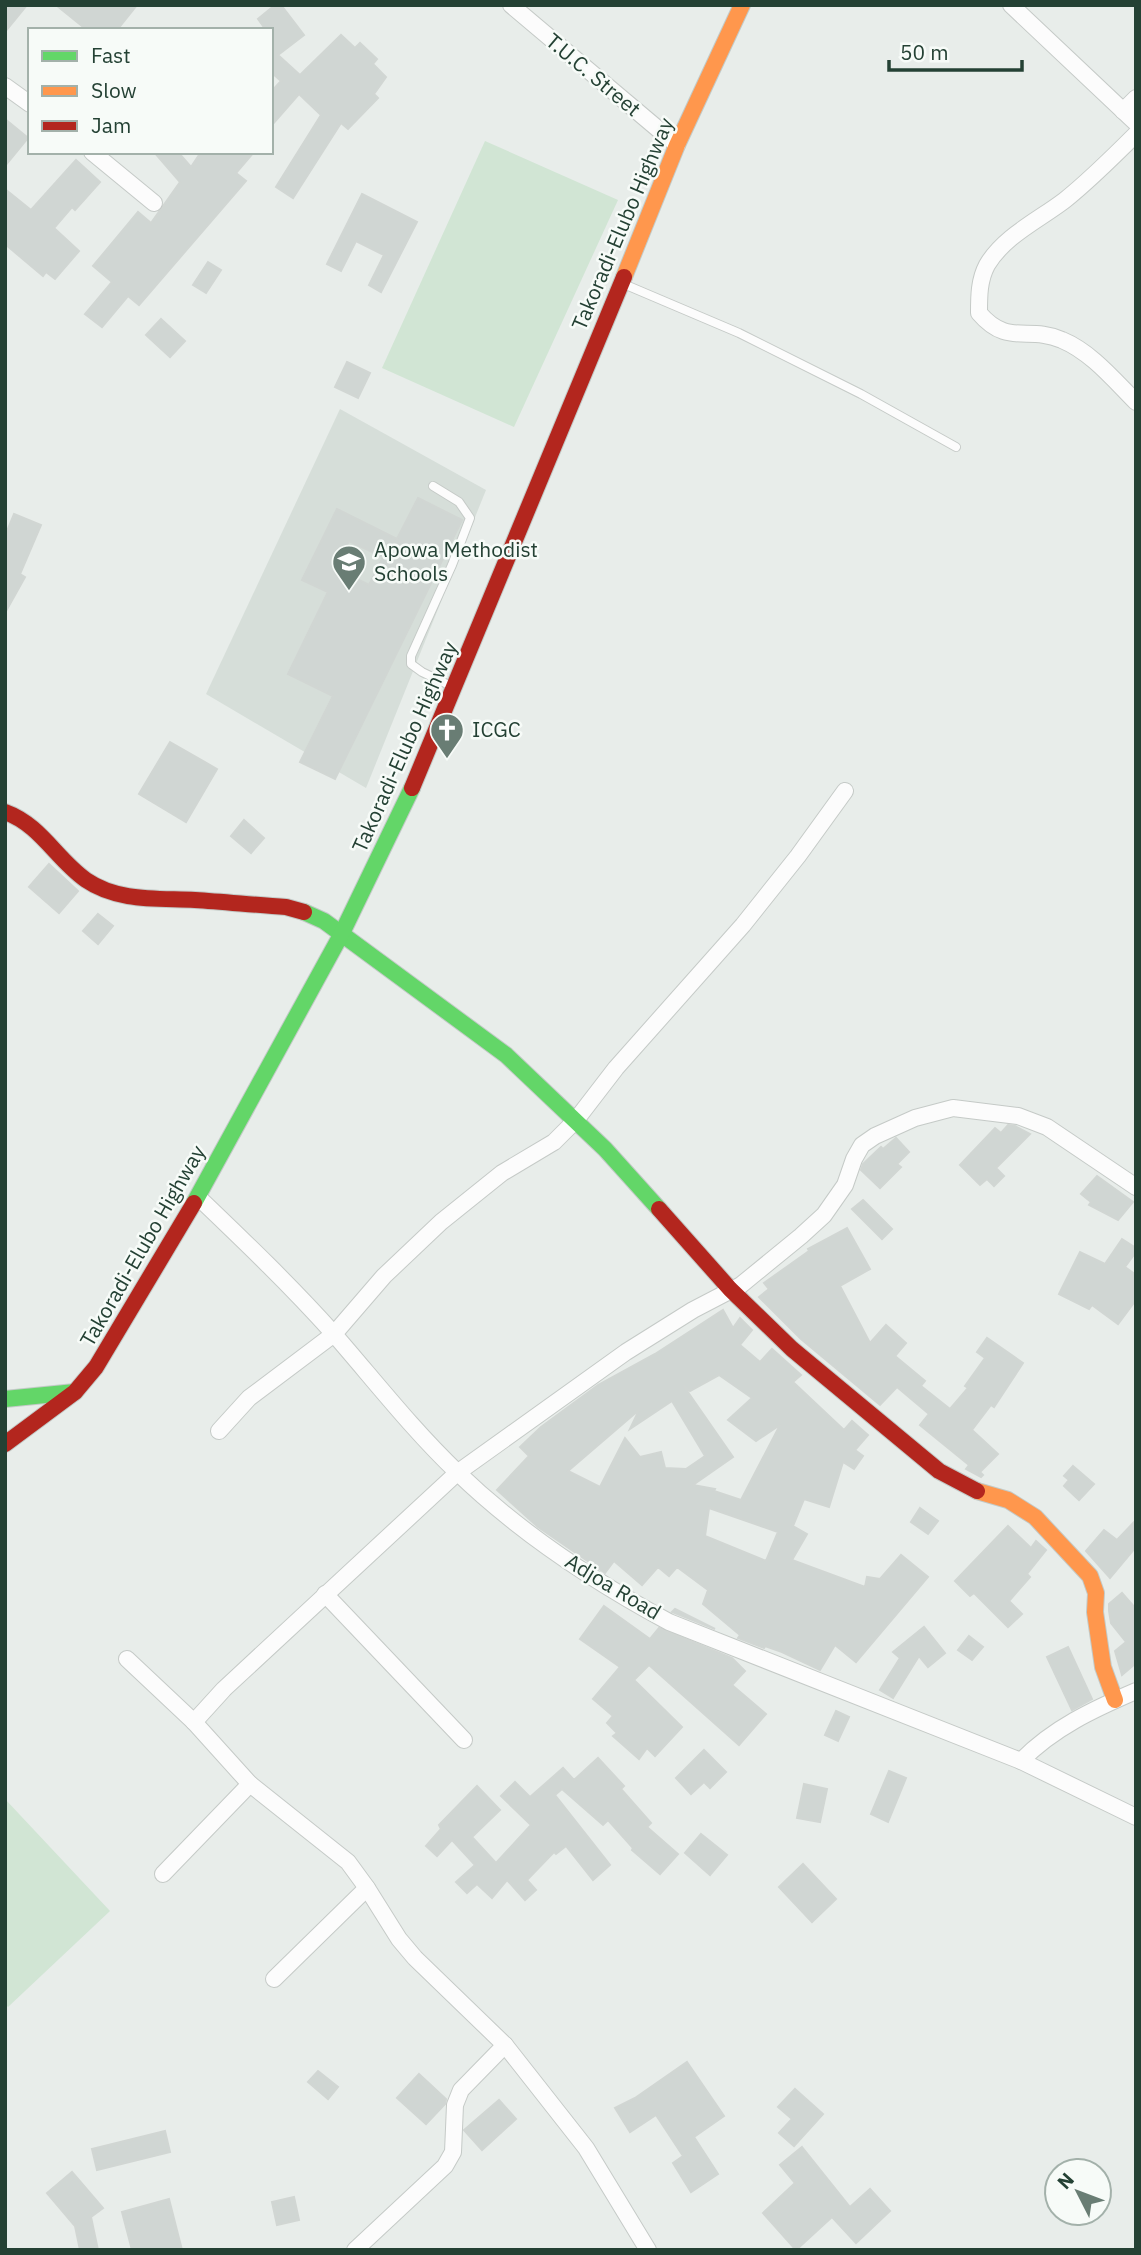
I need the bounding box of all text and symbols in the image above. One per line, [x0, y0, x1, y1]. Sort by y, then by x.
street label: T.U.C. Street [540, 26, 647, 122]
legend [28, 28, 273, 154]
scale bar [889, 28, 1022, 72]
text: 50 m [900, 38, 949, 66]
text: Fast [91, 41, 131, 69]
text: Slow [91, 76, 137, 104]
text: Jam [91, 111, 131, 139]
street label: Takoradi-Elubo Highway [565, 113, 680, 334]
place label: Apowa Methodist Schools [374, 535, 538, 587]
school or university icon: Apowa Methodist Schools [330, 543, 368, 592]
street label: Takoradi-Elubo Highway [345, 636, 463, 857]
church icon: ICGC [428, 711, 466, 760]
place label: ICGC [472, 715, 521, 743]
street label: Takoradi-Elubo Highway [73, 1139, 212, 1351]
street label: Adjoa Road [560, 1547, 667, 1626]
north arrow [1043, 2157, 1113, 2227]
text: N [1052, 2167, 1079, 2194]

